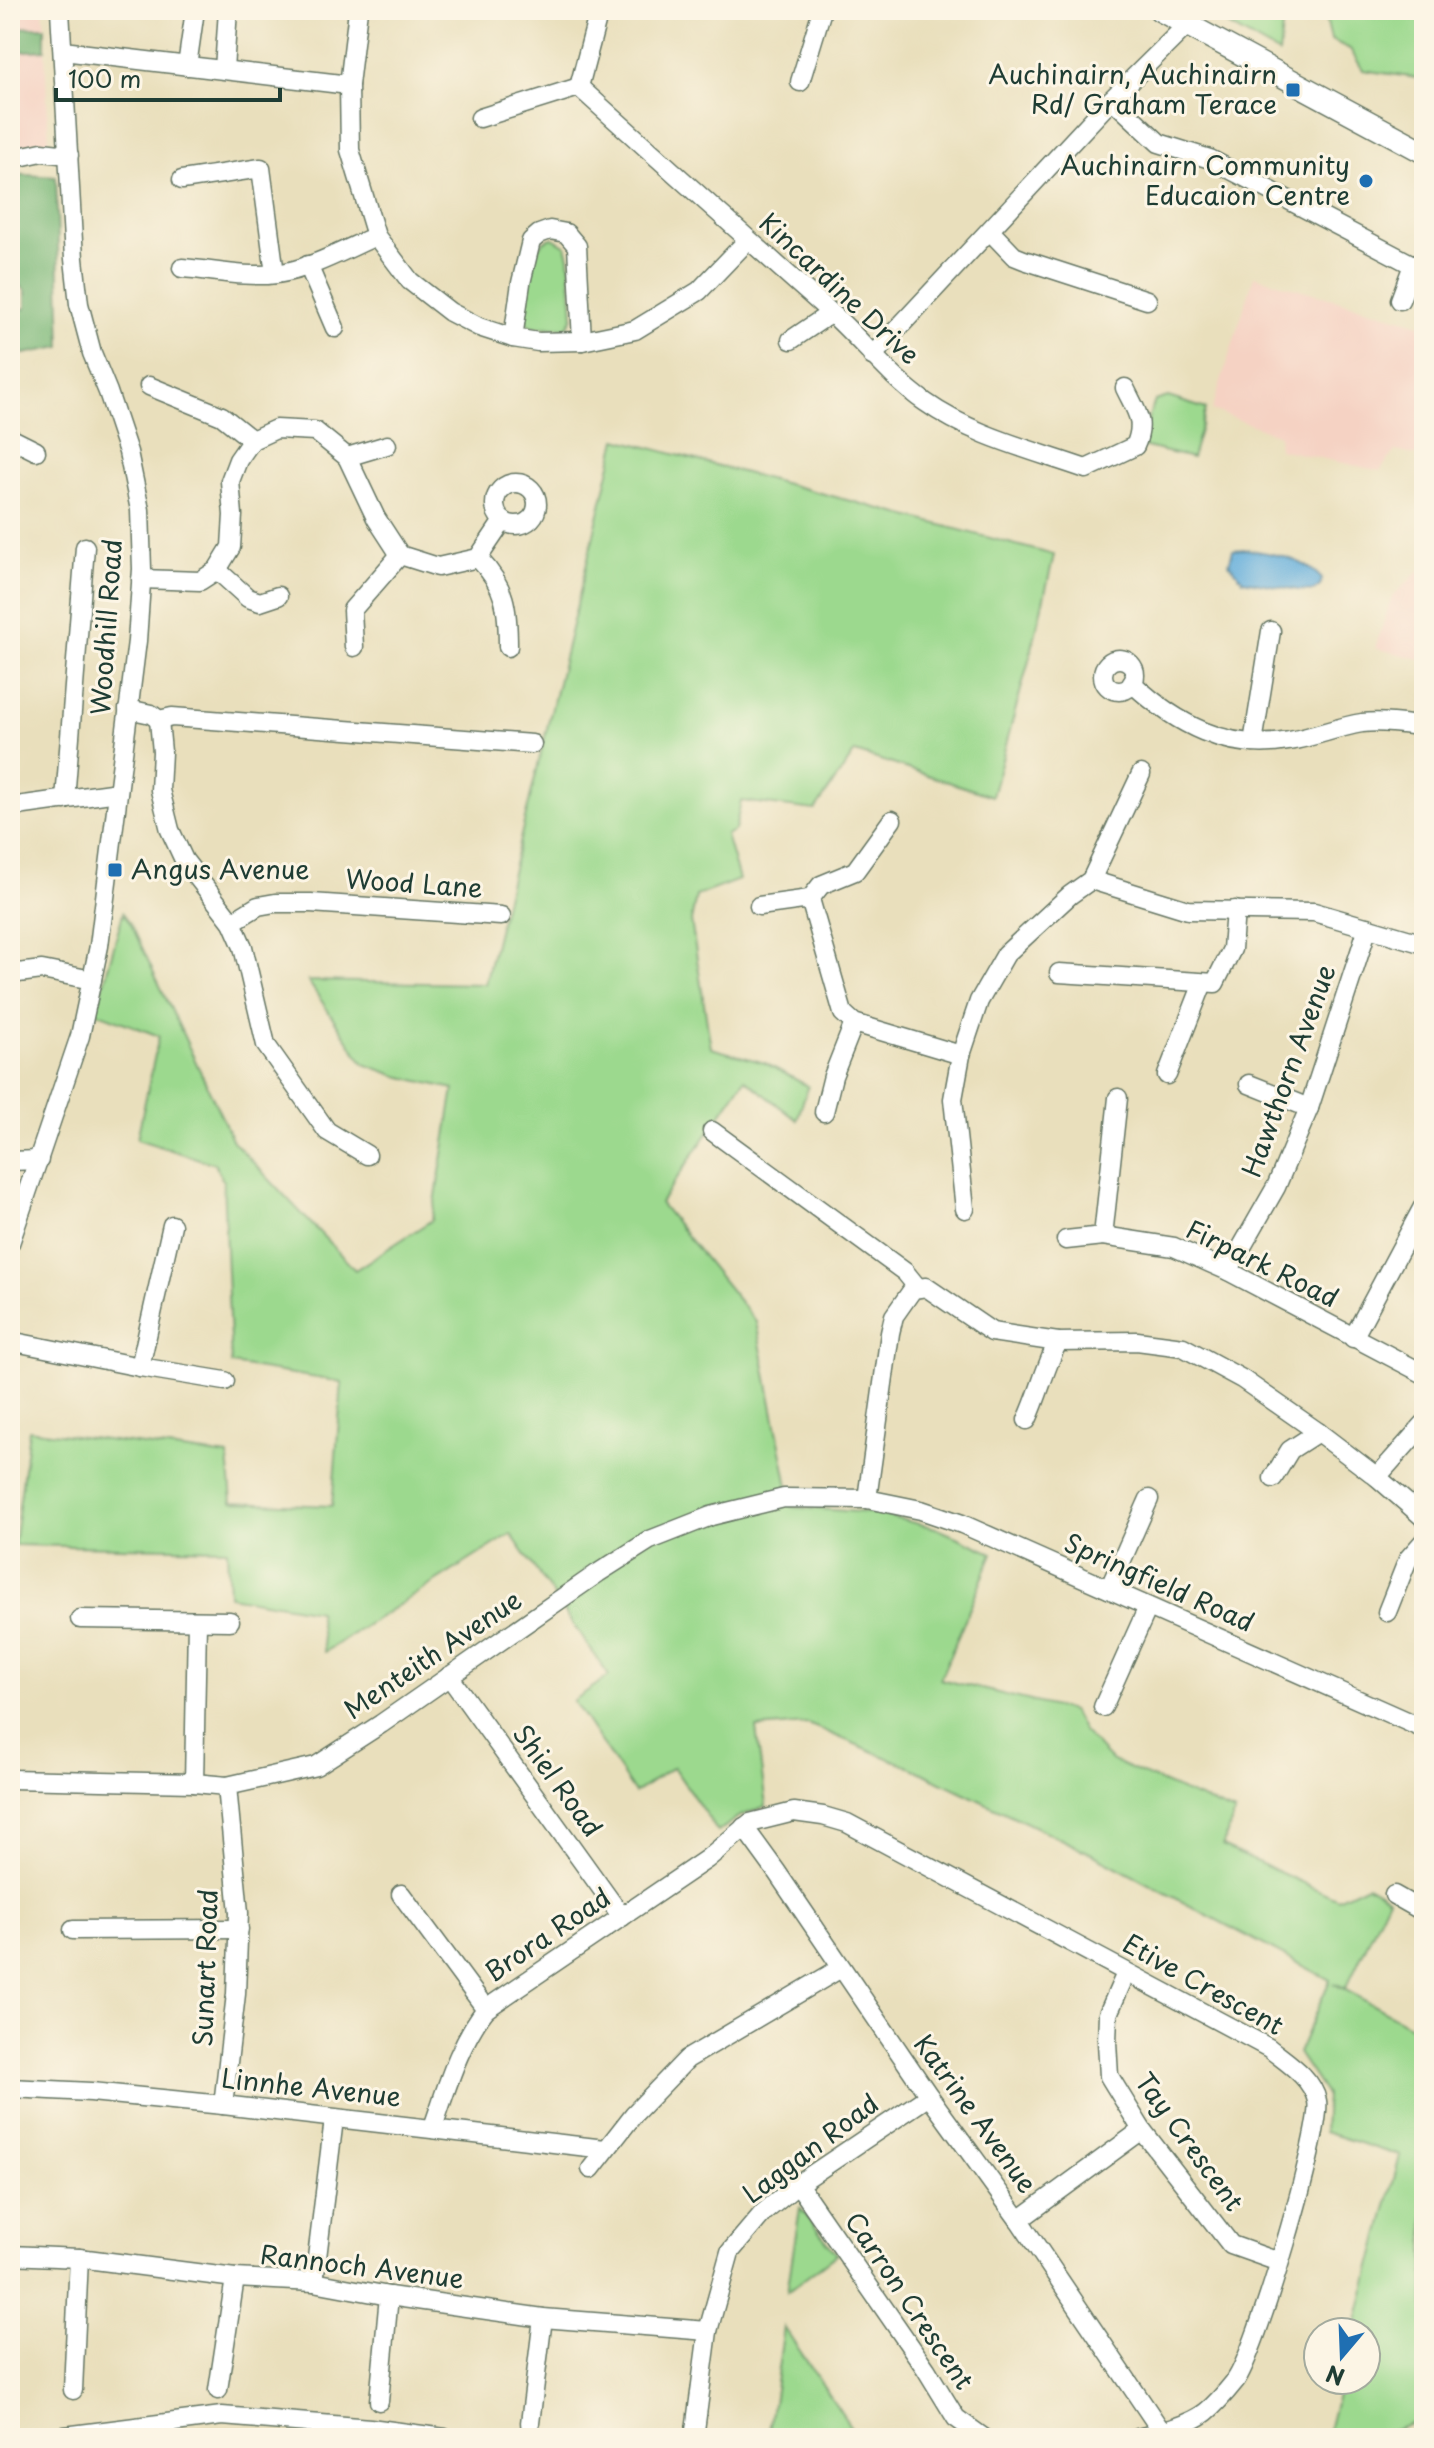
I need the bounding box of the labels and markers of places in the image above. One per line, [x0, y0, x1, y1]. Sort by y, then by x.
place label: Auchinairn, Auchinairn Rd/ Graham Terace [988, 54, 1277, 123]
marker: Auchinairn, Auchinairn Rd/ Graham Terace [1284, 81, 1302, 99]
place label: Auchinairn Community Educaion Centre [1060, 145, 1350, 214]
marker: Auchinairn Community Educaion Centre [1357, 172, 1375, 190]
place label: Angus Avenue [131, 849, 310, 888]
marker: Angus Avenue [106, 861, 124, 879]

